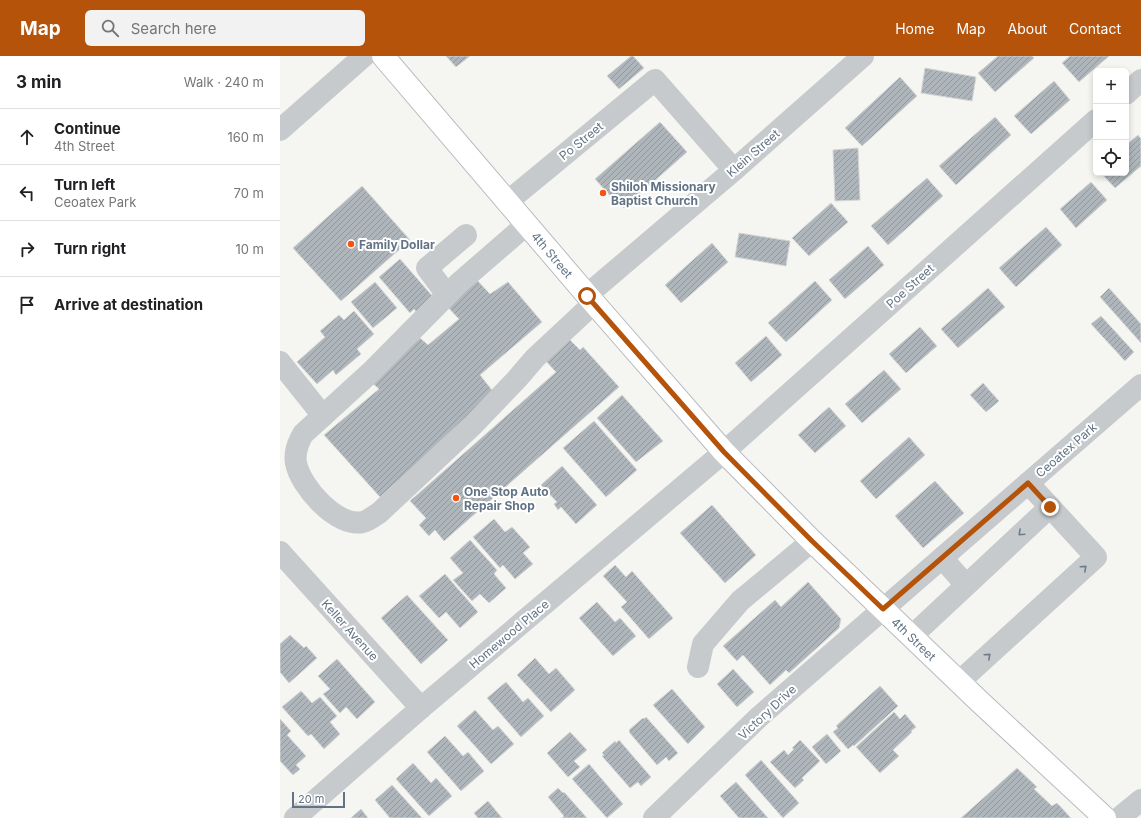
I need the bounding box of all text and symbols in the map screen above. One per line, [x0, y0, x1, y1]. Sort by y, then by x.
search box [85, 10, 365, 46]
text: Map [20, 17, 61, 40]
icon: search [99, 17, 121, 39]
text: Search here [131, 19, 216, 38]
text: Home [895, 20, 934, 37]
text: Map [956, 20, 986, 37]
text: About [1008, 20, 1047, 37]
text: Contact [1069, 20, 1121, 37]
map controls [1093, 68, 1129, 176]
button: + [1093, 68, 1129, 104]
text: 3 min [16, 72, 62, 92]
text: Walk · 240 m [184, 74, 264, 90]
button: − [1093, 104, 1129, 140]
text: Continue [54, 119, 121, 138]
street label: Po Street [556, 119, 606, 163]
icon: ahead [16, 126, 38, 148]
street label: Klein Street [723, 126, 783, 180]
text: 160 m [227, 129, 264, 145]
text: 4th Street [54, 138, 115, 154]
button: locate [1093, 140, 1129, 176]
text: Turn left [54, 175, 115, 194]
place label: Shiloh Missionary Baptist Church [611, 179, 717, 208]
icon: left [16, 182, 38, 204]
text: 70 m [234, 185, 264, 201]
marker: Shiloh Missionary Baptist Church [598, 188, 608, 198]
text: Ceoatex Park [54, 194, 136, 210]
street label: 4th Street [529, 228, 576, 281]
place label: Family Dollar [359, 237, 435, 252]
icon: right [16, 238, 38, 260]
text: Turn right [54, 239, 126, 258]
marker: Family Dollar [346, 239, 356, 249]
text: 10 m [235, 241, 264, 257]
street label: Poe Street [883, 261, 937, 311]
route start [578, 287, 596, 305]
icon: arrive [16, 294, 38, 316]
text: Arrive at destination [54, 295, 203, 314]
street label: Ceoatex Park [1032, 419, 1100, 481]
place label: One Stop Auto Repair Shop [464, 484, 549, 513]
marker: One Stop Auto Repair Shop [451, 493, 461, 503]
route end [1041, 498, 1059, 516]
one-way arrow [1018, 529, 1026, 536]
one-way arrow [1079, 565, 1087, 573]
street label: Keller Avenue [319, 596, 381, 664]
street label: Homewood Place [466, 596, 552, 672]
street label: 4th Street [889, 614, 939, 664]
one-way arrow [983, 653, 991, 660]
street label: Victory Drive [735, 681, 799, 743]
scale bar [292, 790, 345, 809]
text: 20 m [298, 792, 324, 806]

